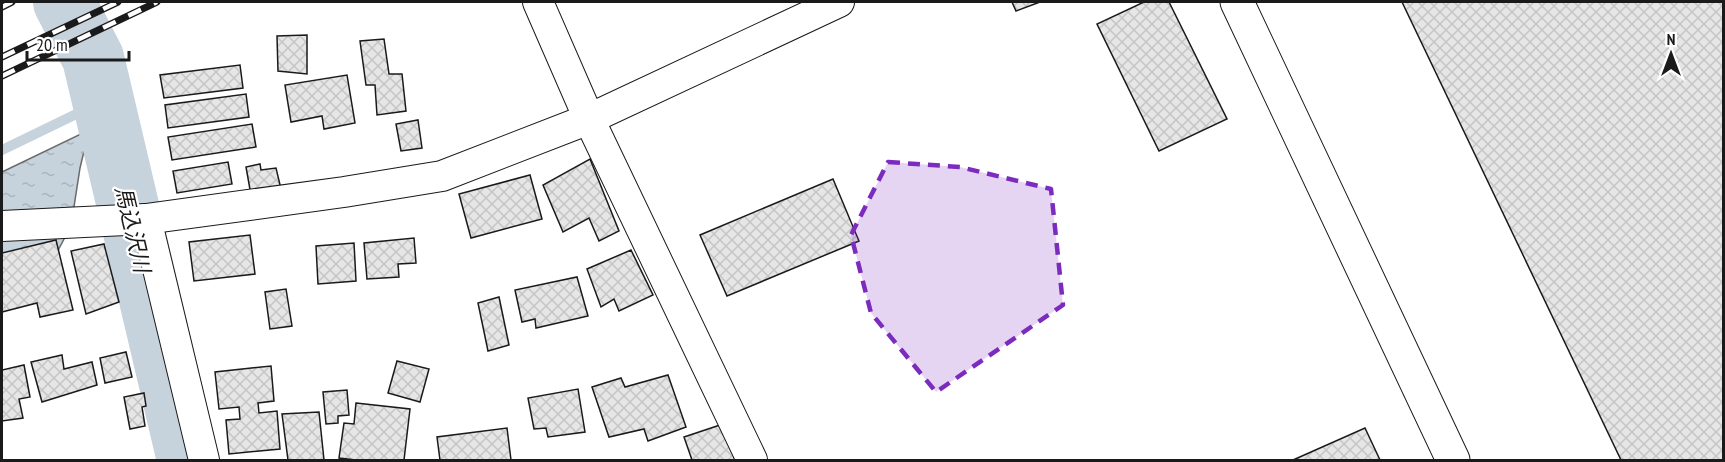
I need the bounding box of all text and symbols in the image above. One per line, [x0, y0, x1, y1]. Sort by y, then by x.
scale bar [27, 24, 129, 62]
north arrow [1641, 24, 1701, 84]
text: N [1667, 29, 1675, 49]
text: 20 m [36, 33, 68, 56]
water label: 馬込沢川 [109, 183, 157, 277]

